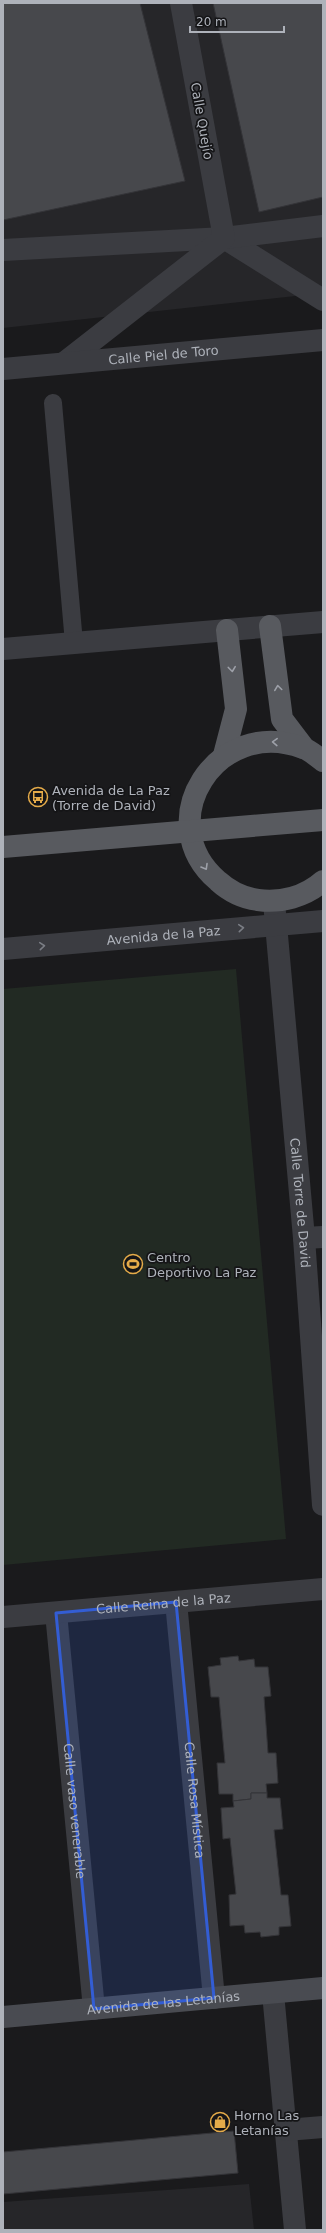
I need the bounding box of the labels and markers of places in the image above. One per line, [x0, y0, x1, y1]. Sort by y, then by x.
place label: Avenida de La Paz (Torre de David) [52, 783, 170, 813]
bus stop icon: Avenida de La Paz (Torre de David) [27, 786, 49, 808]
place label: Centro Deportivo La Paz [147, 1250, 257, 1280]
sports icon: Centro Deportivo La Paz [122, 1253, 144, 1275]
place label: Horno Las Letanías [234, 2108, 299, 2138]
shop icon: Horno Las Letanías [209, 2111, 231, 2133]

